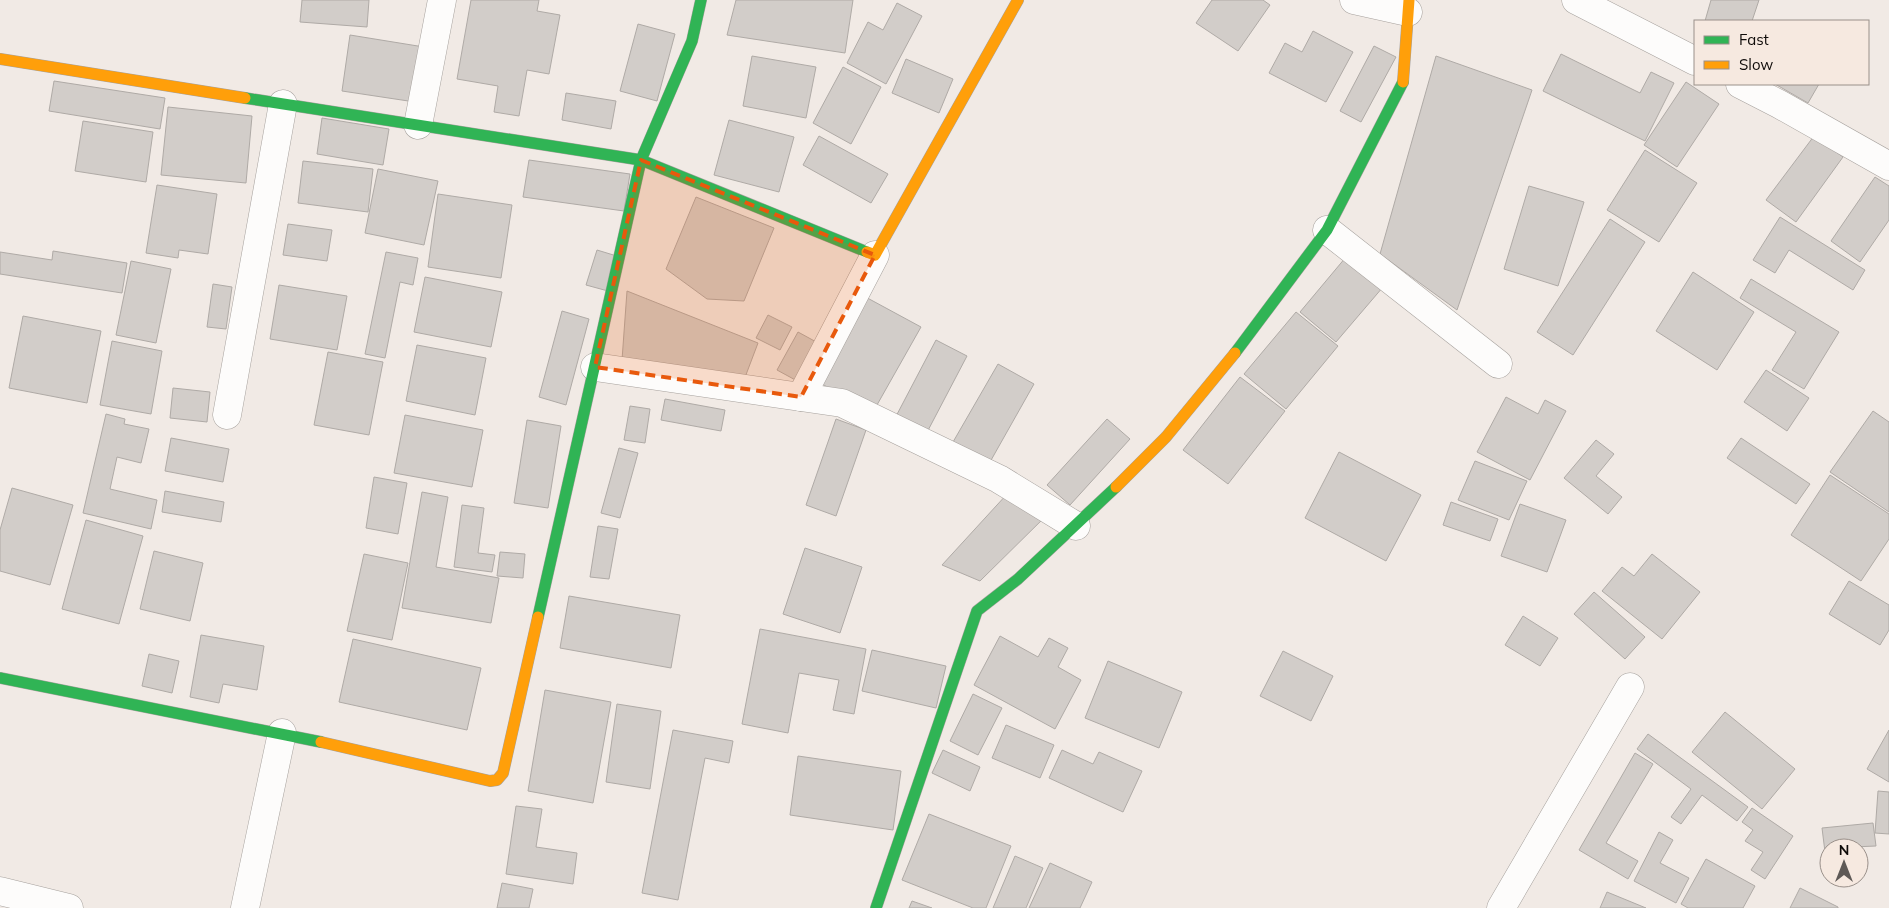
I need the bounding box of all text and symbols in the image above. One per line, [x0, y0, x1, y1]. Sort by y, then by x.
legend [1694, 20, 1869, 85]
text: Fast [1739, 30, 1769, 49]
text: Slow [1739, 55, 1773, 74]
north arrow [1819, 838, 1869, 888]
text: N [1839, 841, 1849, 859]

